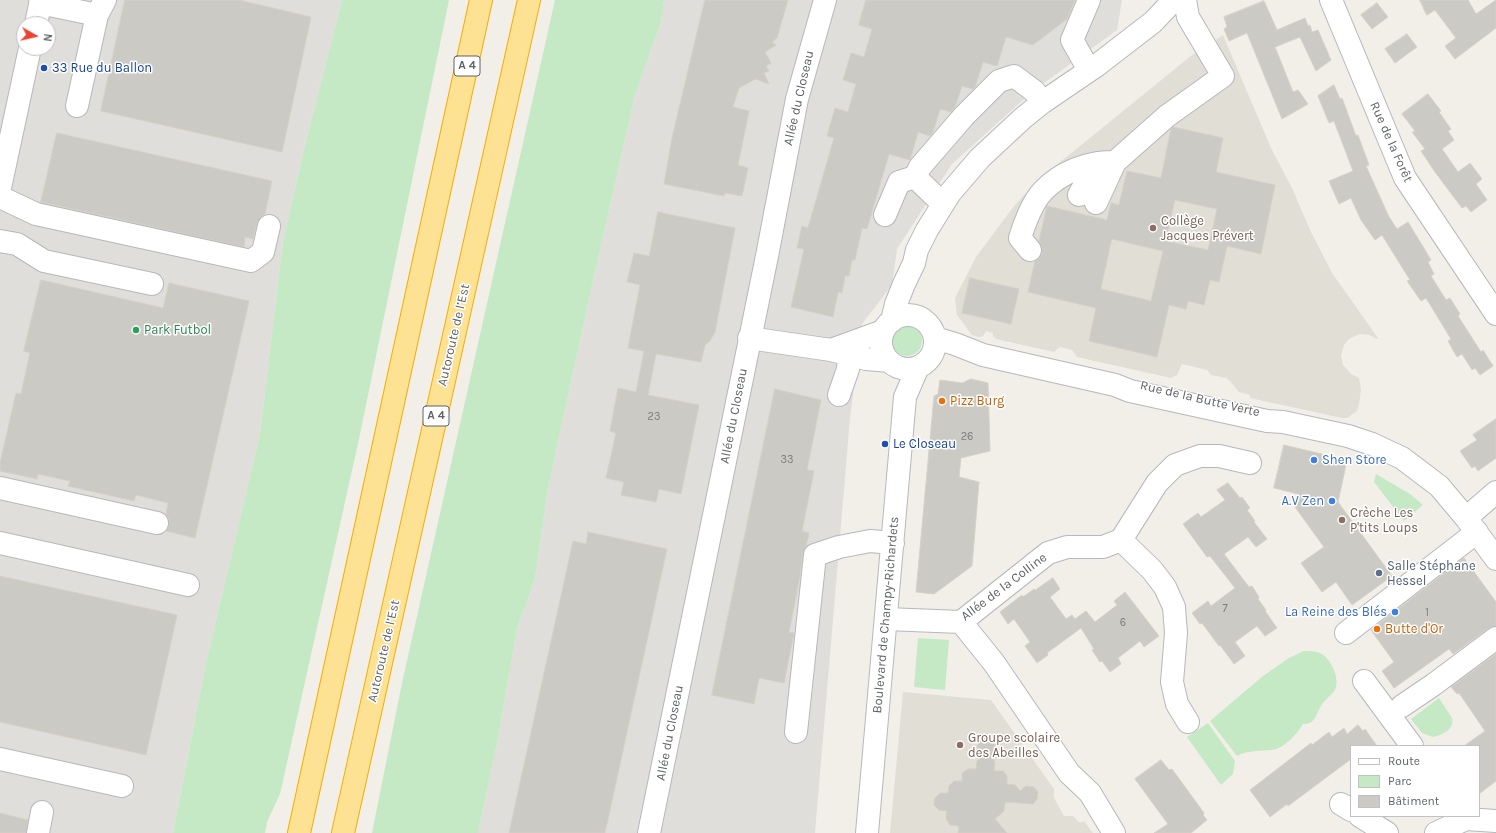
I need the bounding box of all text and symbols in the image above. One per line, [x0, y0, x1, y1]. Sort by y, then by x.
north arrow [16, 16, 56, 56]
text: N [40, 33, 54, 42]
street label: Allée du Closeau [780, 49, 818, 147]
road number: A 4 [454, 56, 480, 76]
place label: 33 Rue du Ballon [52, 60, 152, 76]
marker: 33 Rue du Ballon [39, 63, 49, 73]
street label: Rue de la Forêt [1366, 99, 1416, 185]
place label: Collège Jacques Prévert [1161, 213, 1254, 244]
marker: Collège Jacques Prévert [1148, 223, 1158, 233]
street label: Autoroute de l’Est [435, 282, 473, 388]
place label: Park Futbol [144, 322, 211, 338]
marker: Park Futbol [131, 325, 141, 335]
street label: Allée du Closeau [717, 367, 751, 465]
street label: Rue de la Butte Verte [1139, 378, 1261, 420]
place label: Pizz Burg [950, 393, 1004, 409]
marker: Pizz Burg [937, 396, 947, 406]
road number: A 4 [423, 406, 449, 426]
house number: 23 [648, 410, 660, 424]
house number: 26 [961, 430, 973, 444]
place label: Le Closeau [893, 436, 956, 452]
marker: Le Closeau [880, 439, 890, 449]
place label: Shen Store [1322, 452, 1387, 468]
house number: 33 [781, 453, 793, 467]
marker: Shen Store [1309, 455, 1319, 465]
place label: A.V Zen [1282, 493, 1324, 509]
marker: A.V Zen [1327, 496, 1337, 506]
place label: Crèche Les P'tits Loups [1350, 505, 1418, 536]
marker: Crèche Les P'tits Loups [1337, 515, 1347, 525]
street label: Boulevard de Champy-Richardets [870, 516, 902, 714]
street label: Allée de la Colline [958, 550, 1050, 624]
place label: Salle Stéphane Hessel [1387, 558, 1476, 589]
marker: Salle Stéphane Hessel [1374, 568, 1384, 578]
street label: Autoroute de l’Est [365, 598, 403, 704]
house number: 7 [1222, 602, 1228, 616]
place label: La Reine des Blés [1285, 604, 1387, 620]
house number: 1 [1425, 606, 1429, 620]
marker: La Reine des Blés [1390, 607, 1400, 617]
house number: 6 [1120, 616, 1126, 630]
place label: Butte d'Or [1385, 621, 1443, 637]
marker: Butte d'Or [1372, 624, 1382, 634]
street label: Allée du Closeau [653, 684, 687, 782]
place label: Groupe scolaire des Abeilles [968, 730, 1060, 761]
marker: Groupe scolaire des Abeilles [955, 740, 965, 750]
legend [1350, 745, 1480, 817]
text: Route [1388, 754, 1420, 768]
text: Parc [1388, 774, 1412, 788]
text: Bâtiment [1388, 794, 1439, 808]

